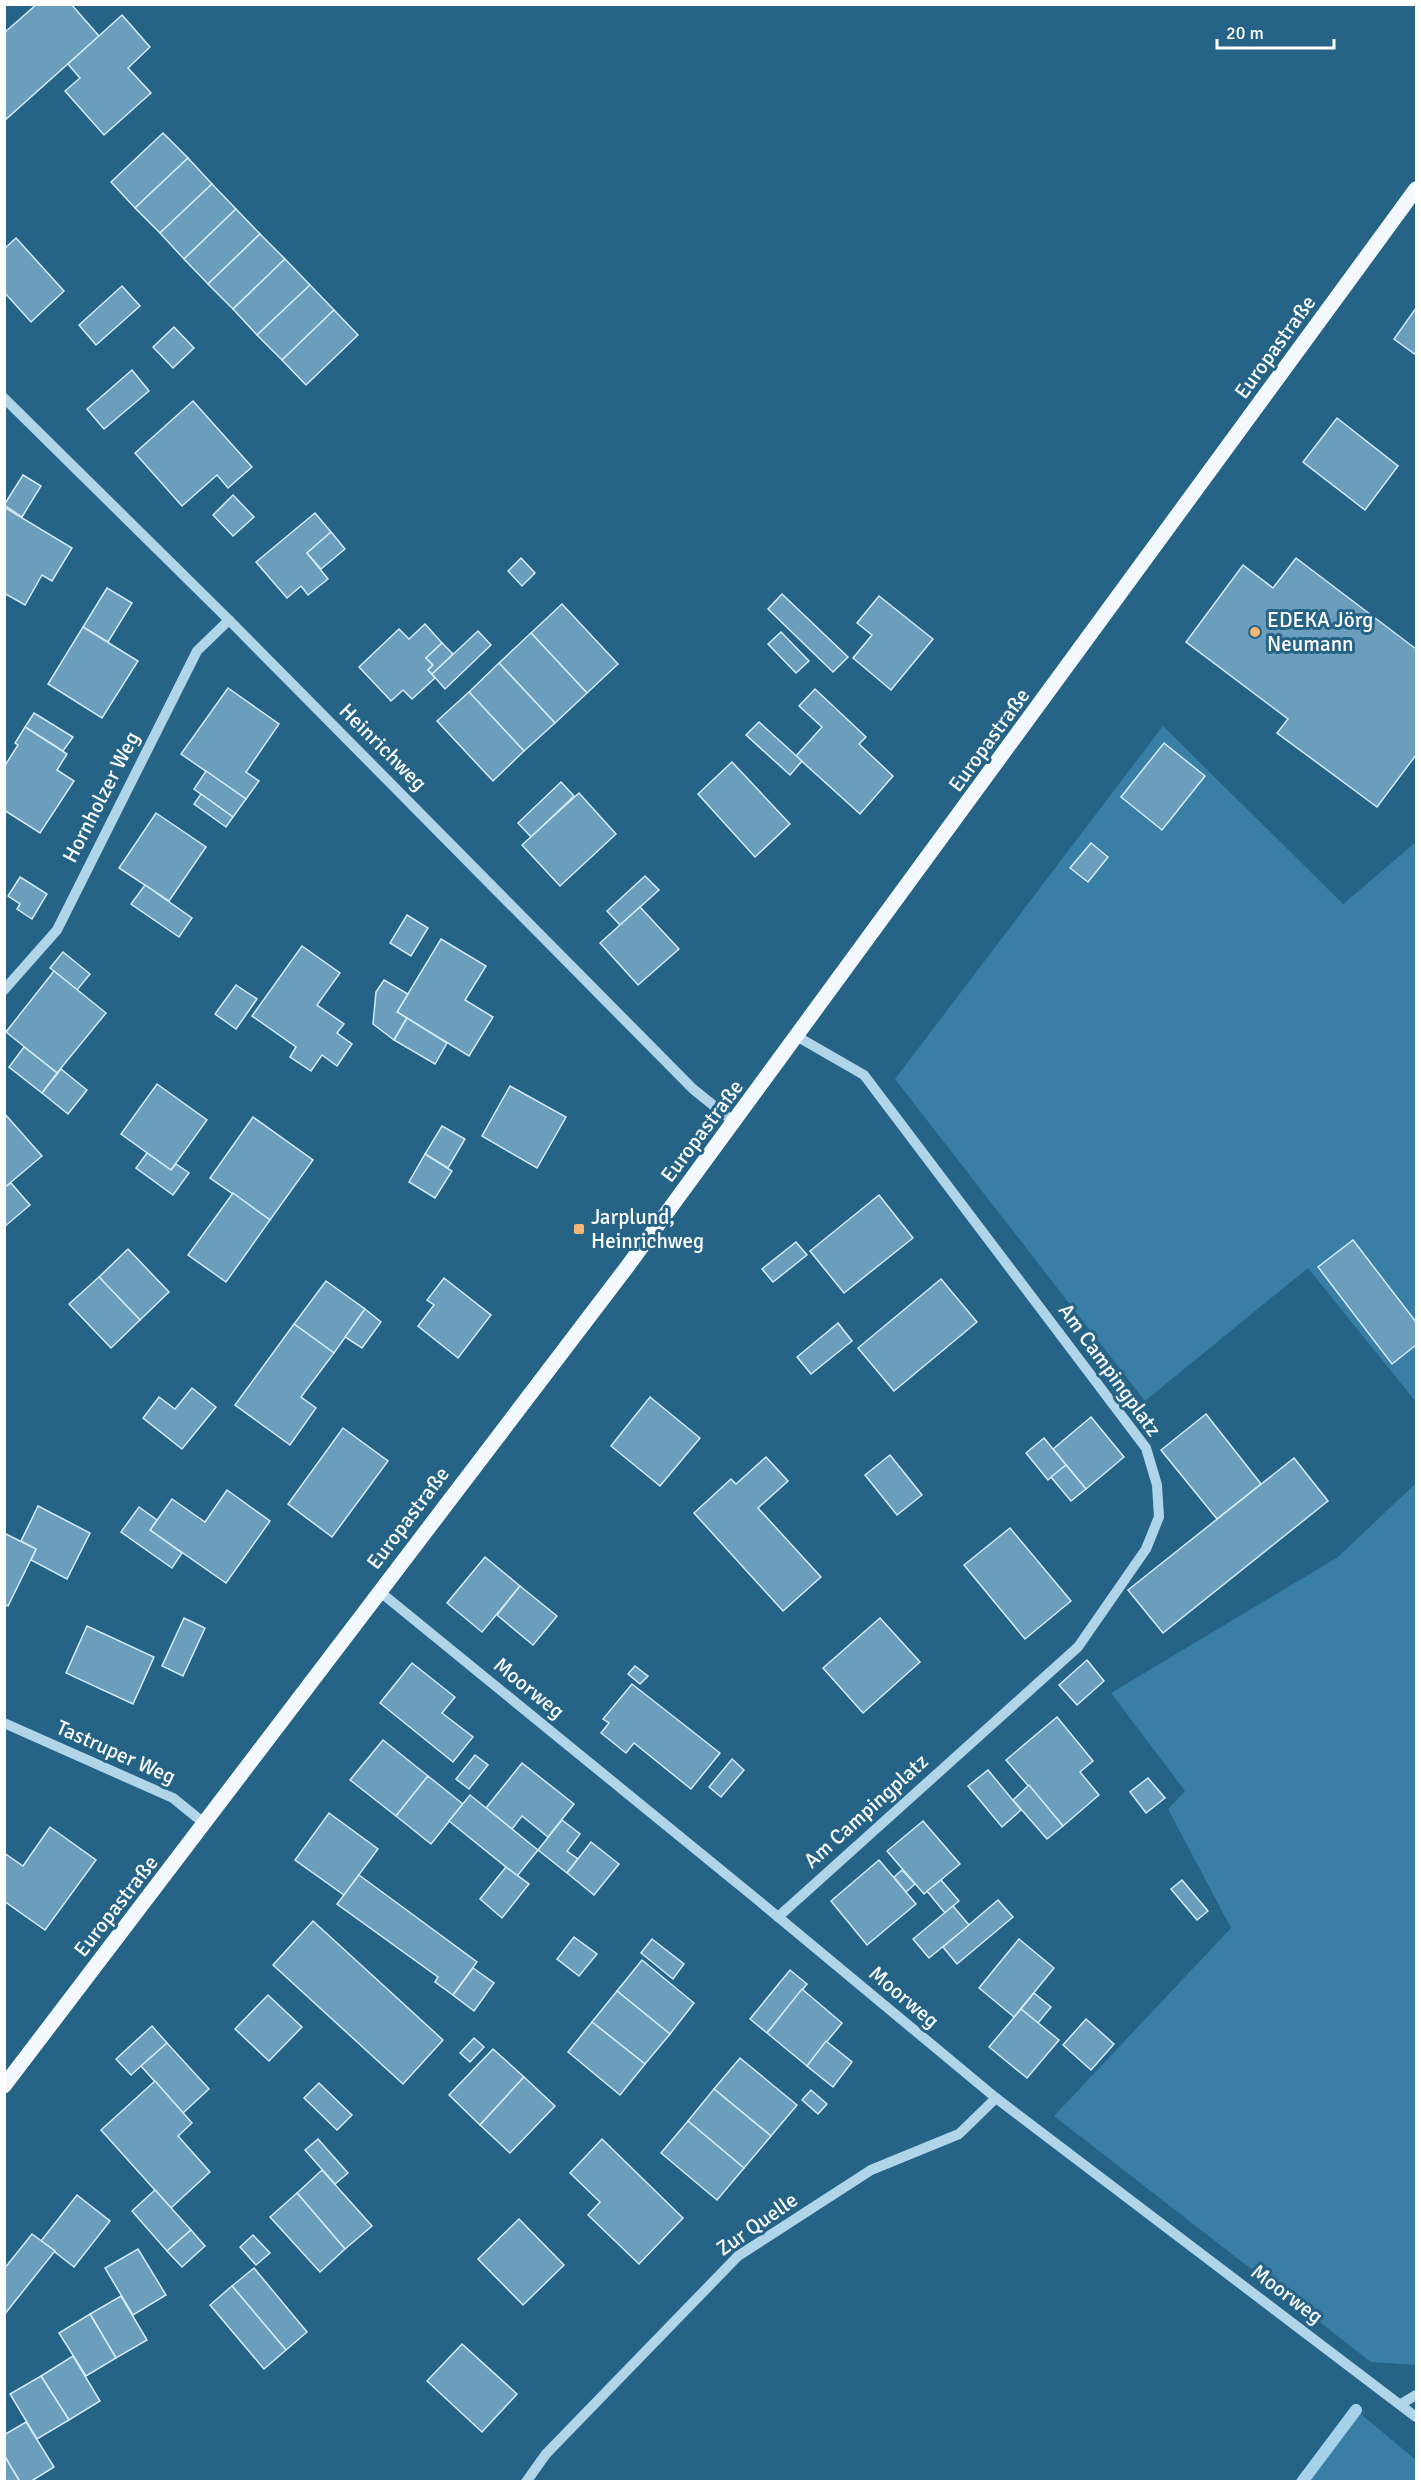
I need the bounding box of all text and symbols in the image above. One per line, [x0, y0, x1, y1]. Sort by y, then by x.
scale bar [1217, 12, 1334, 50]
text: 20 m [1226, 22, 1264, 44]
street label: Europastraße [1229, 290, 1321, 404]
place label: EDEKA Jörg Neumann [1267, 607, 1373, 657]
marker: EDEKA Jörg Neumann [1248, 625, 1262, 639]
street label: Europastraße [943, 683, 1035, 797]
street label: Heinrichweg [334, 698, 432, 796]
street label: Hornholzer Weg [57, 727, 145, 867]
street label: Europastraße [655, 1075, 749, 1187]
place label: Jarplund, Heinrichweg [591, 1204, 704, 1254]
marker: Jarplund, Heinrichweg [572, 1222, 586, 1236]
street label: Am Campingplatz [1053, 1298, 1167, 1442]
street label: Europastraße [361, 1462, 455, 1574]
street label: Moorweg [488, 1652, 570, 1724]
street label: Tastruper Weg [52, 1714, 180, 1790]
street label: Am Campingplatz [798, 1748, 934, 1874]
street label: Europastraße [68, 1850, 164, 1962]
street label: Moorweg [864, 1960, 944, 2034]
street label: Zur Quelle [711, 2187, 803, 2261]
street label: Moorweg [1246, 2259, 1328, 2329]

